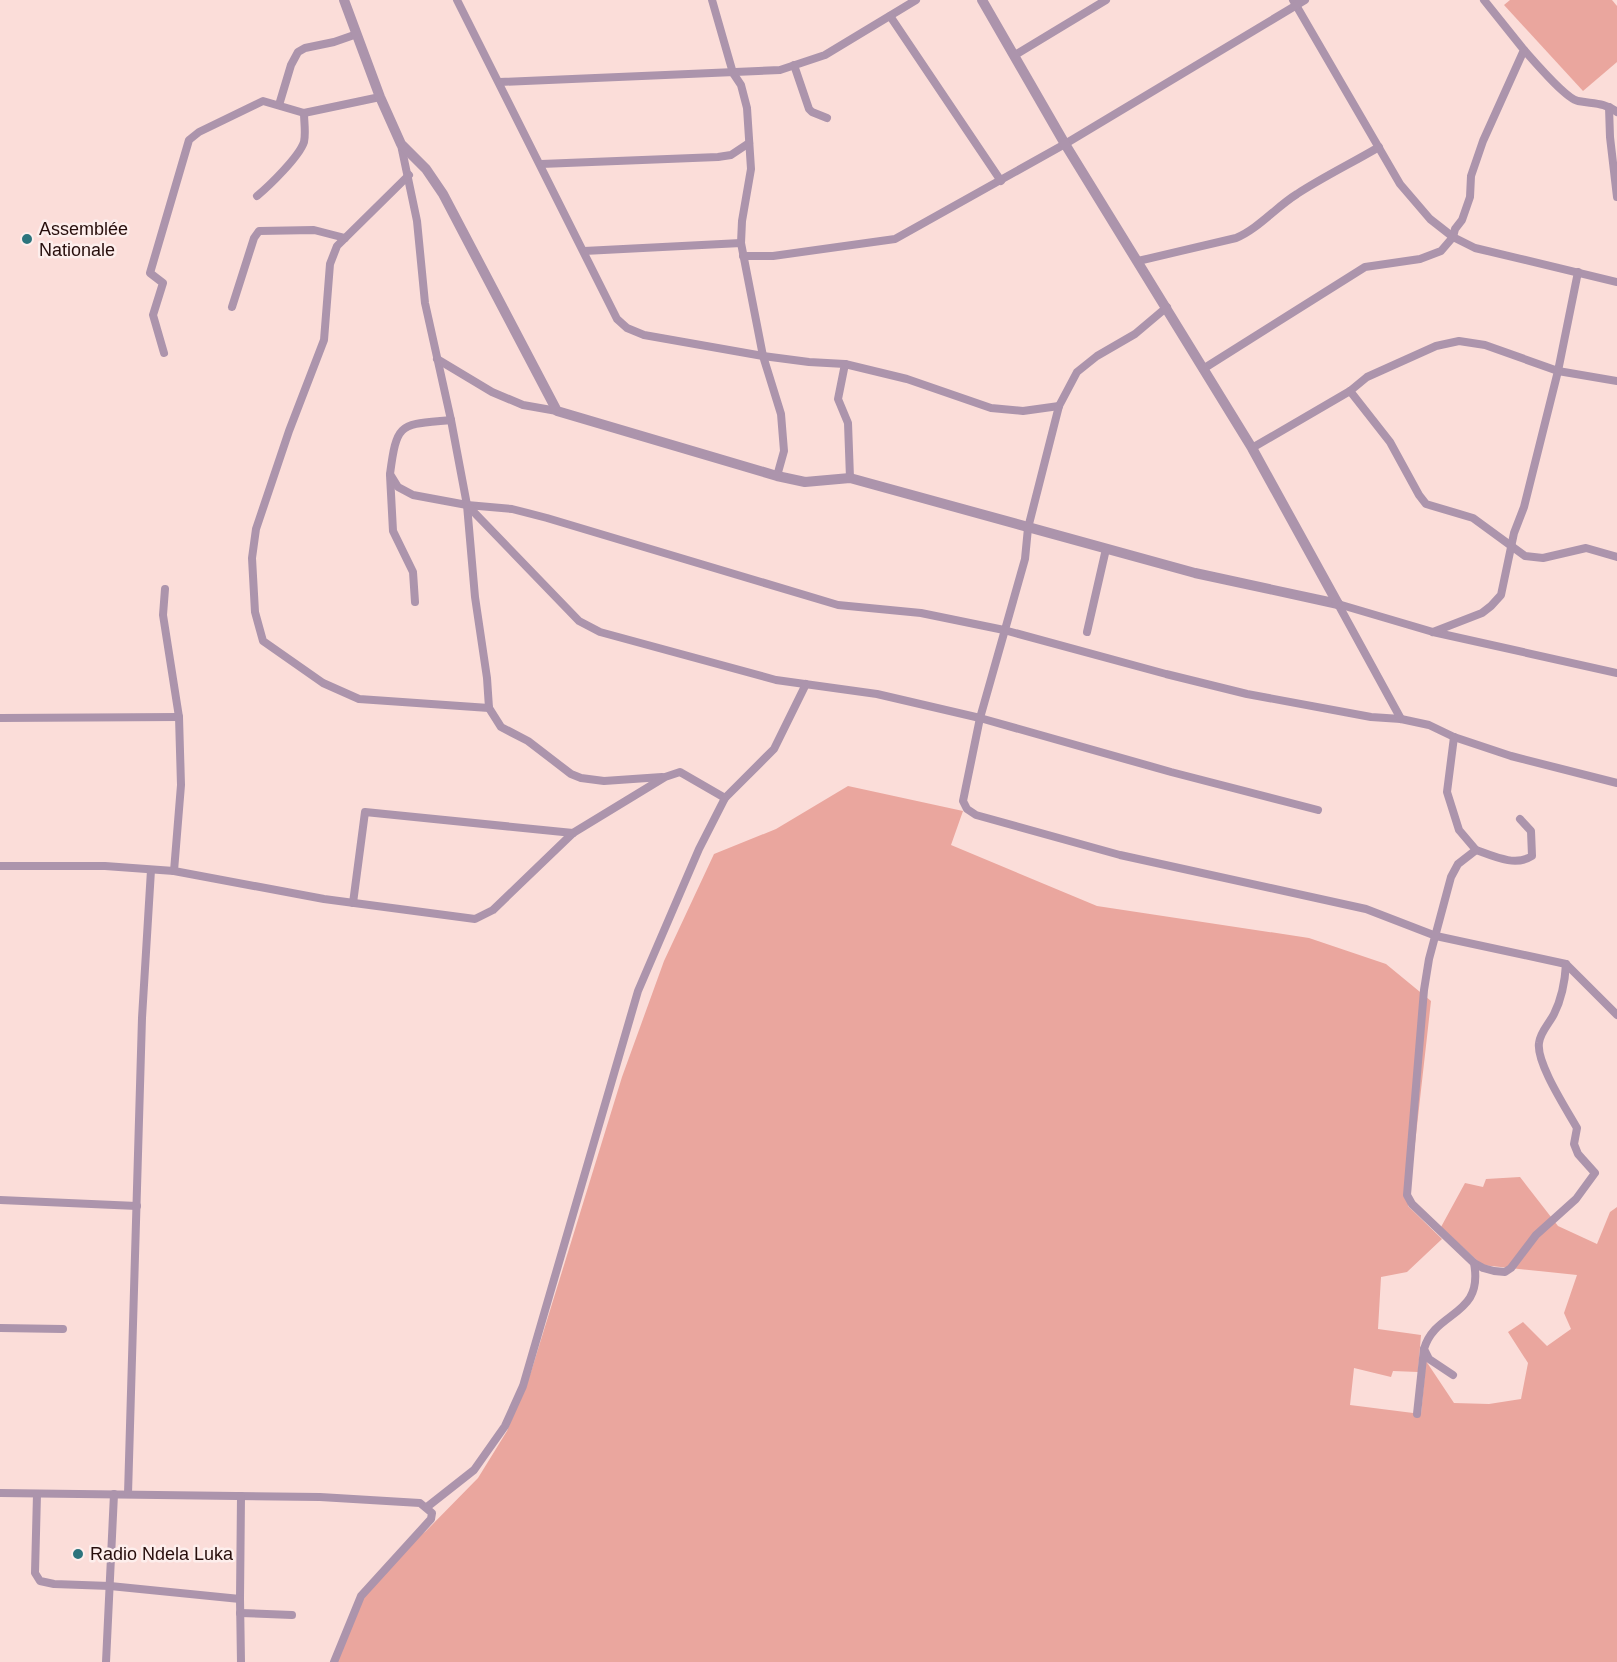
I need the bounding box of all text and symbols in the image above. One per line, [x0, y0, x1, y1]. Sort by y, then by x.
place label: Assemblée Nationale [39, 219, 128, 260]
marker: Assemblée Nationale [20, 232, 34, 246]
place label: Radio Ndela Luka [90, 1544, 234, 1564]
marker: Radio Ndela Luka [71, 1547, 85, 1561]

